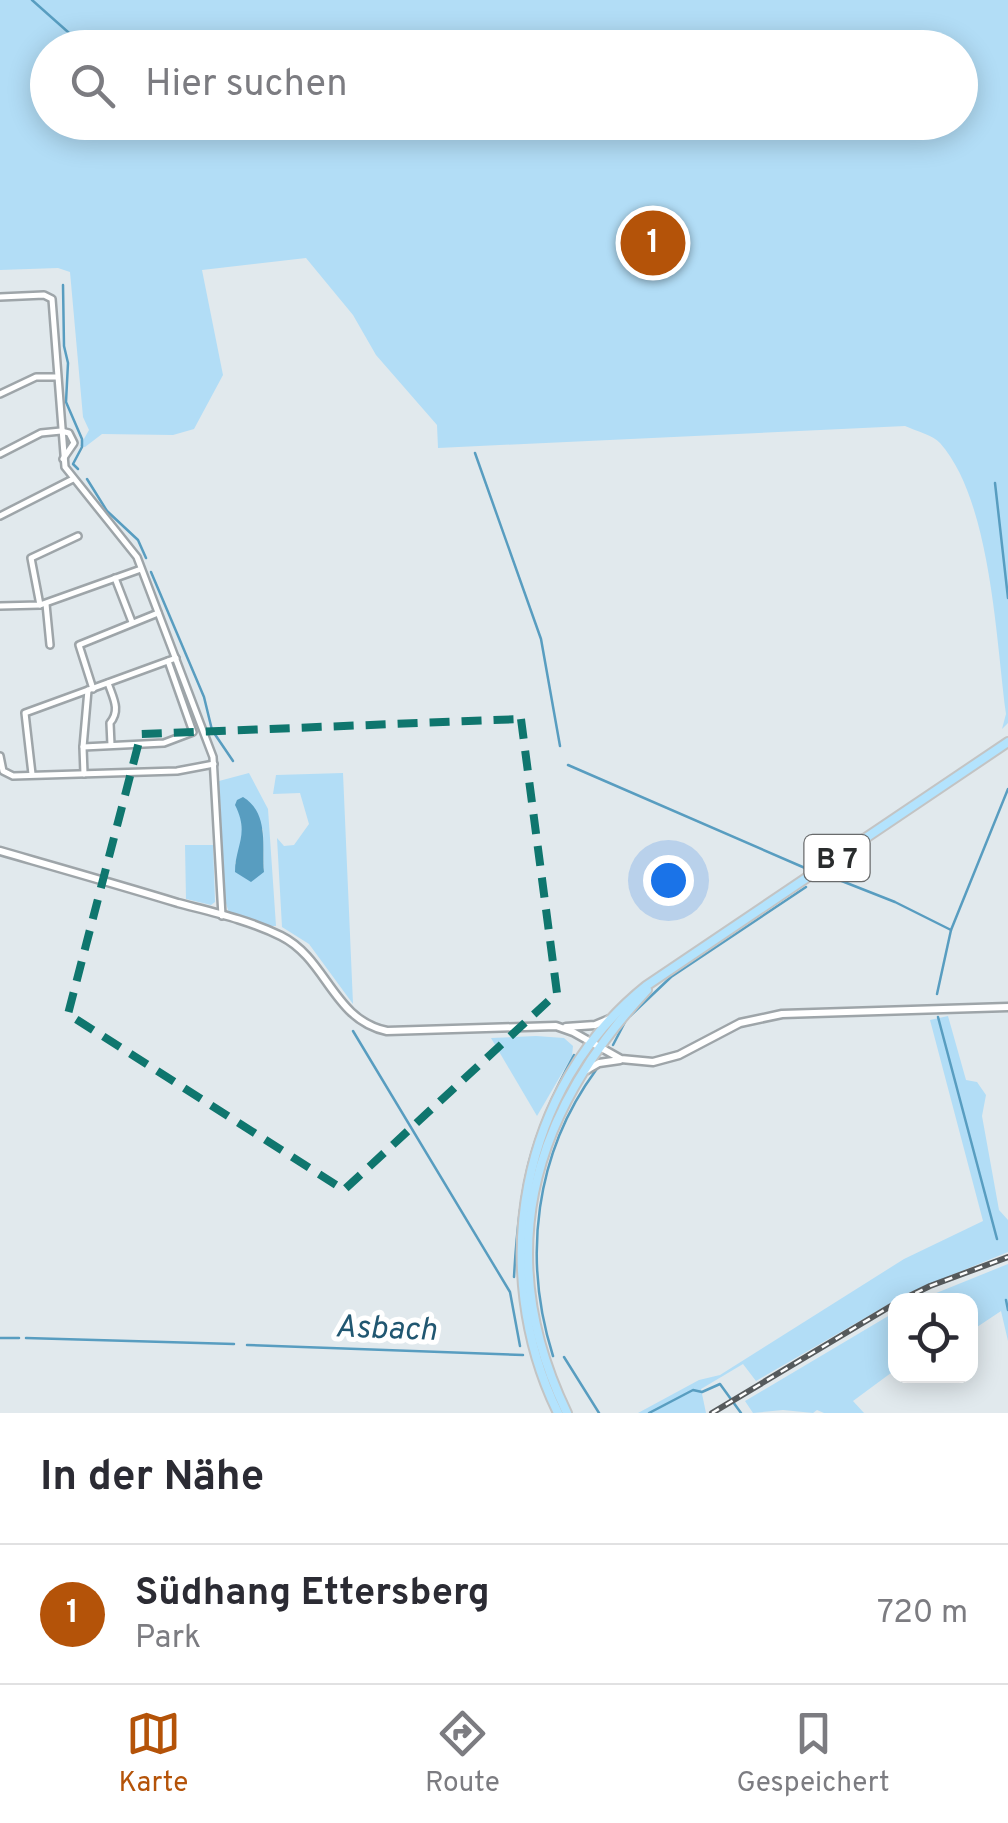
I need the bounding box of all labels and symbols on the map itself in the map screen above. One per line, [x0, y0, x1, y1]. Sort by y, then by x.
pin: 1 [620, 206, 686, 280]
road number: B 7 [804, 835, 870, 881]
your location [643, 855, 694, 906]
water label: Asbach [334, 1308, 438, 1352]

